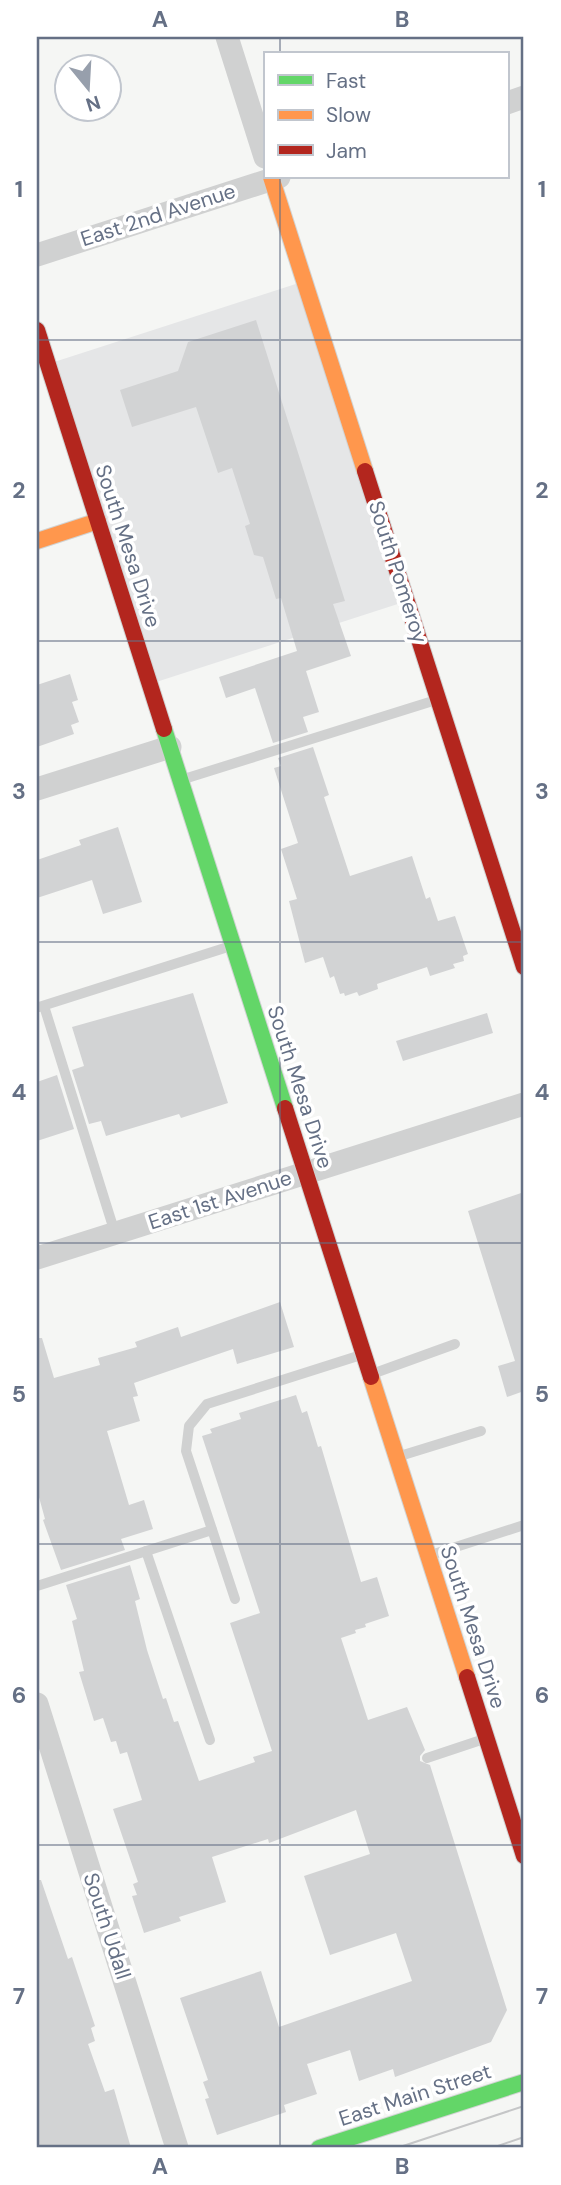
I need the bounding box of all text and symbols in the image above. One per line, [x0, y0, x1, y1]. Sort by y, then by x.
text: A [152, 4, 168, 34]
text: B [395, 4, 409, 34]
north arrow [52, 52, 122, 122]
legend [264, 52, 508, 178]
text: Fast [326, 67, 366, 95]
text: N [83, 90, 104, 118]
text: Slow [326, 101, 371, 129]
text: Jam [326, 137, 367, 165]
text: 1 [15, 174, 23, 204]
text: 1 [538, 174, 546, 204]
street label: East 2nd Avenue [77, 177, 239, 253]
street label: South Mesa Drive [89, 461, 168, 631]
text: 2 [12, 475, 26, 505]
text: 2 [535, 475, 549, 505]
street label: South Pomeroy [362, 497, 434, 647]
text: 3 [12, 776, 26, 806]
text: 3 [535, 776, 549, 806]
street label: South Mesa Drive [261, 1002, 340, 1172]
text: 4 [12, 1077, 27, 1107]
text: 4 [535, 1077, 550, 1107]
street label: East 1st Avenue [145, 1164, 295, 1236]
text: 5 [12, 1379, 26, 1409]
text: 5 [535, 1379, 549, 1409]
street label: South Mesa Drive [434, 1542, 513, 1712]
text: 6 [12, 1680, 26, 1710]
text: 6 [535, 1680, 549, 1710]
street label: South Udall [77, 1869, 137, 1983]
text: 7 [13, 1981, 25, 2011]
text: 7 [536, 1981, 548, 2011]
street label: East Main Street [335, 2057, 495, 2133]
text: A [152, 2151, 168, 2181]
text: B [395, 2151, 409, 2181]

